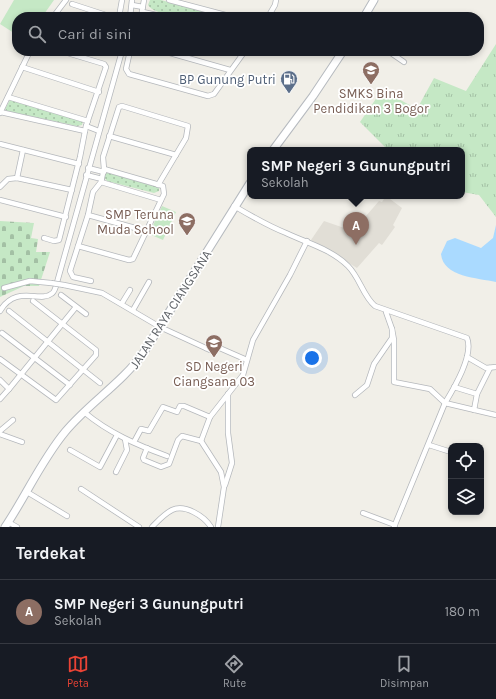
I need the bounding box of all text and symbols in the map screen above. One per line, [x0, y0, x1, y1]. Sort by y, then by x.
search box [12, 12, 484, 56]
icon: search [26, 23, 48, 45]
text: Cari di sini [58, 25, 132, 43]
school or university icon: SMKS Bina Pendidikan 3 Bogor [361, 60, 381, 85]
fuel station icon: BP Gunung Putri [279, 69, 299, 94]
place label: BP Gunung Putri [179, 72, 276, 87]
place label: SMKS Bina Pendidikan 3 Bogor [313, 86, 429, 116]
popup [247, 147, 465, 199]
text: SMP Negeri 3 Gunungputri [261, 157, 451, 175]
text: Sekolah [261, 175, 309, 190]
place label: SMP Teruna Muda School [97, 207, 174, 237]
school or university icon: SMP Teruna Muda School [177, 211, 197, 236]
pin: A [343, 212, 369, 245]
street label: JALAN RAYA CIANGSANA [127, 247, 215, 371]
school or university icon: SD Negeri Ciangsana 03 [204, 333, 224, 358]
your location [302, 348, 322, 368]
place label: SD Negeri Ciangsana 03 [173, 359, 255, 389]
map controls [448, 443, 484, 515]
button: locate [448, 443, 484, 479]
button: layers [448, 479, 484, 515]
text: Terdekat [16, 543, 85, 563]
text: SMP Negeri 3 Gunungputri [54, 595, 244, 613]
text: A [25, 604, 33, 619]
text: 180 m [445, 604, 480, 619]
text: Sekolah [54, 613, 102, 628]
tab: Peta [67, 653, 89, 690]
tab: Rute [223, 653, 246, 690]
tab: Disimpan [380, 653, 429, 690]

